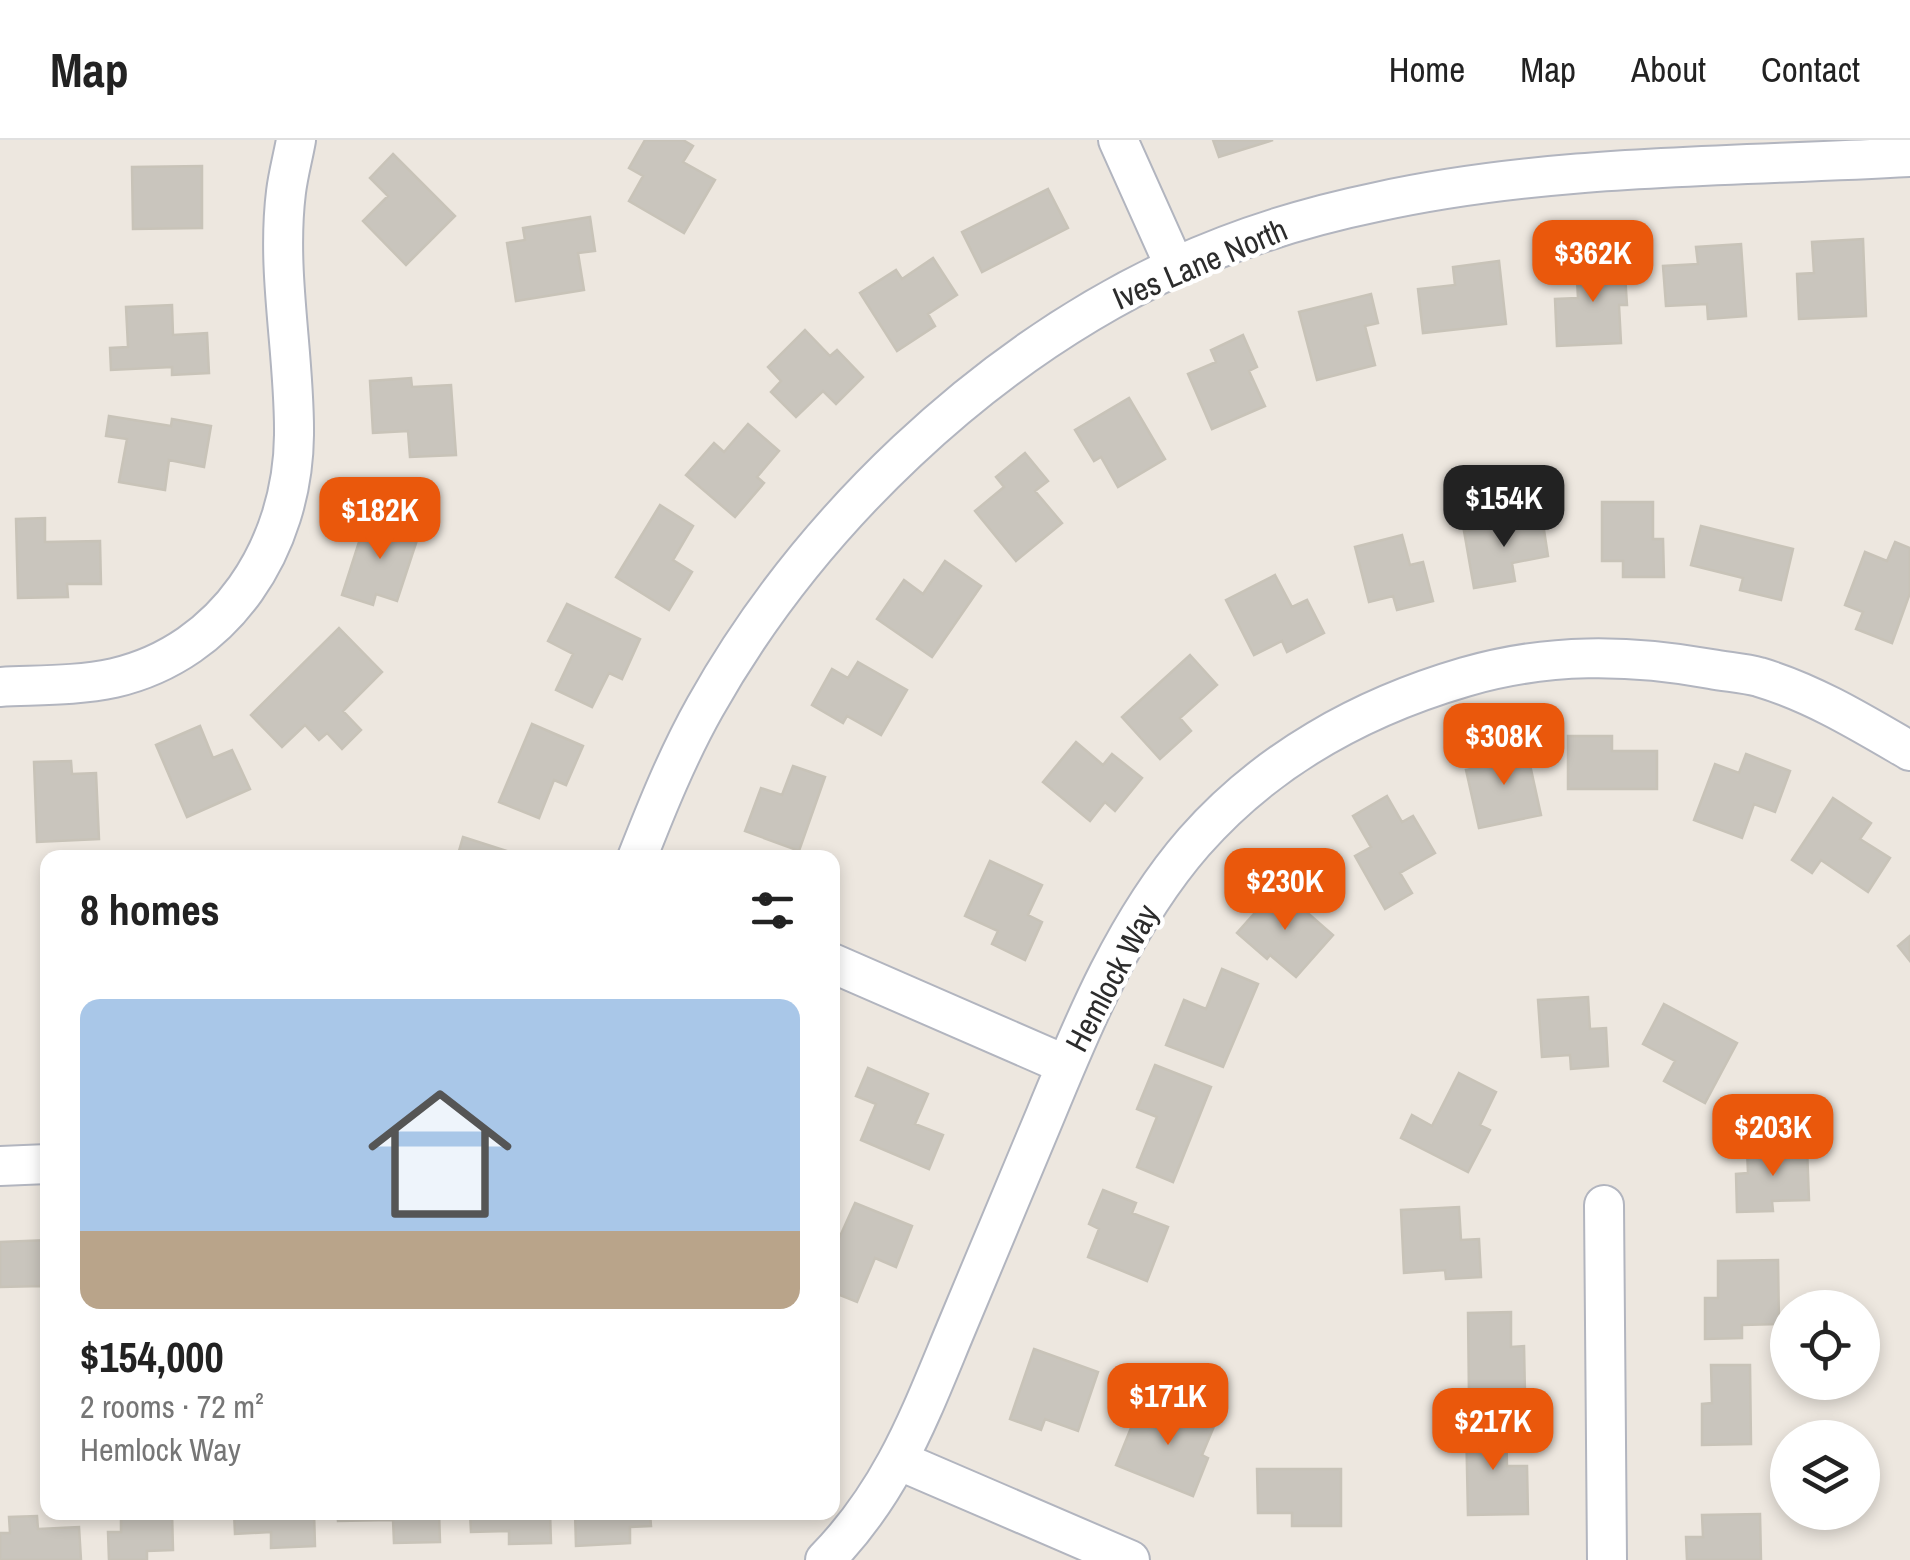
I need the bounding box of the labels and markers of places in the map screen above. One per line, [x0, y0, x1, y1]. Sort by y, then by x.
pin: $362K [1523, 220, 1663, 305]
pin: $154K [1434, 465, 1574, 550]
pin: $182K [310, 477, 450, 562]
pin: $308K [1434, 703, 1574, 788]
pin: $230K [1215, 848, 1355, 933]
pin: $203K [1703, 1094, 1843, 1179]
pin: $171K [1098, 1363, 1238, 1448]
pin: $217K [1423, 1388, 1563, 1473]

